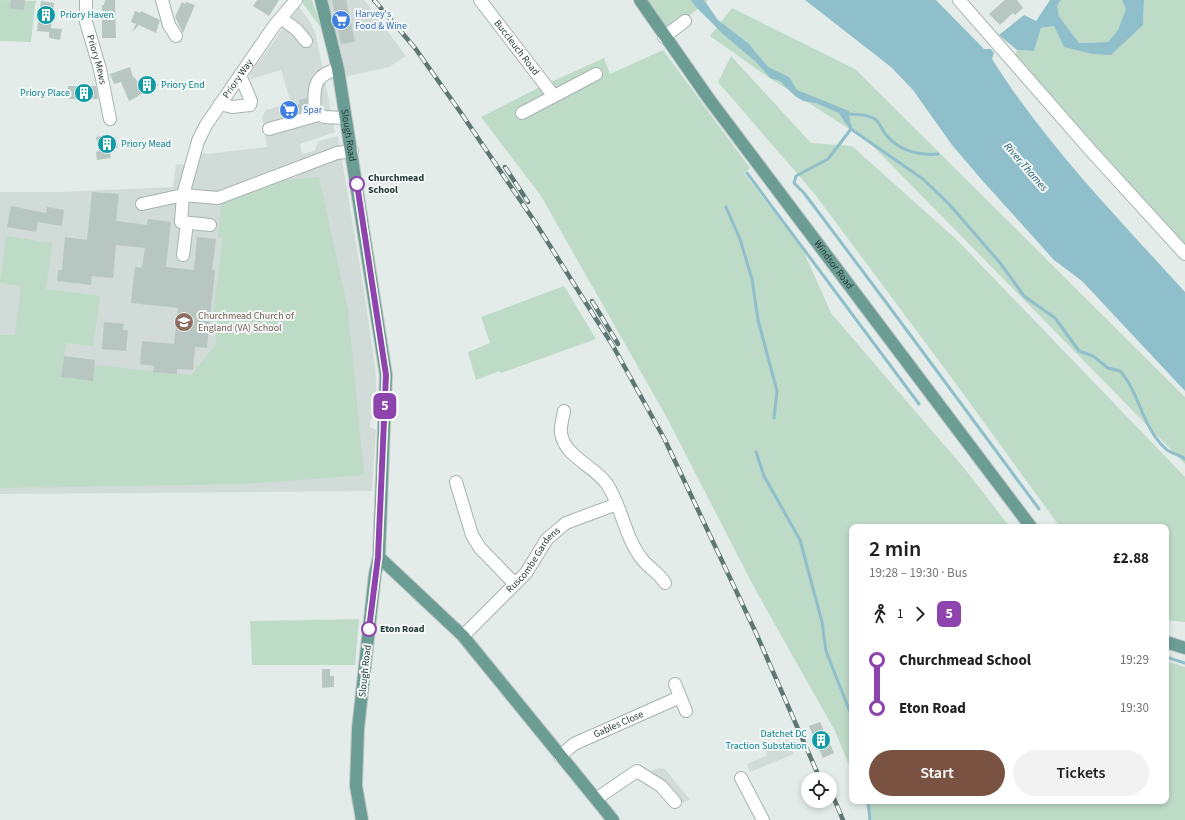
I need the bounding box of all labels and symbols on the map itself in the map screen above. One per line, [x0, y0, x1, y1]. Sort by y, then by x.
building icon: Priory Haven [35, 4, 57, 26]
place label: Harvey's Food & Wine [355, 7, 407, 33]
place label: Priory Haven [60, 8, 114, 22]
supermarket icon: Harvey's Food & Wine [330, 9, 352, 31]
street label: Buccleuch Road [491, 17, 542, 78]
street label: Priory Mews [83, 33, 110, 86]
street label: Priory Way [219, 56, 256, 101]
building icon: Priory End [136, 74, 158, 96]
place label: Priory End [161, 78, 205, 92]
building icon: Priory Place [73, 82, 95, 104]
place label: Priory Place [20, 86, 70, 100]
supermarket icon: Spar [278, 99, 300, 121]
place label: Spar [303, 103, 323, 117]
street label: Slough Road [337, 108, 359, 162]
building icon: Priory Mead [96, 133, 118, 155]
place label: Priory Mead [121, 137, 171, 151]
water label: River Thames [1000, 139, 1052, 195]
place label: Churchmead School [368, 171, 424, 197]
marker: Churchmead School [349, 176, 365, 192]
street label: Windsor Road [811, 237, 857, 292]
place label: Churchmead Church of England (VA) School [198, 309, 295, 335]
school or university icon: Churchmead Church of England (VA) School [173, 311, 195, 333]
line badge: 5 [372, 393, 398, 419]
street label: Ruscombe Gardens [503, 524, 563, 596]
marker: Eton Road [361, 621, 377, 637]
place label: Eton Road [380, 622, 425, 636]
street label: Slough Road [355, 644, 375, 698]
street label: Gables Close [591, 707, 646, 742]
place label: Datchet DC Traction Substation [726, 727, 807, 753]
building icon: Datchet DC Traction Substation [810, 729, 832, 751]

